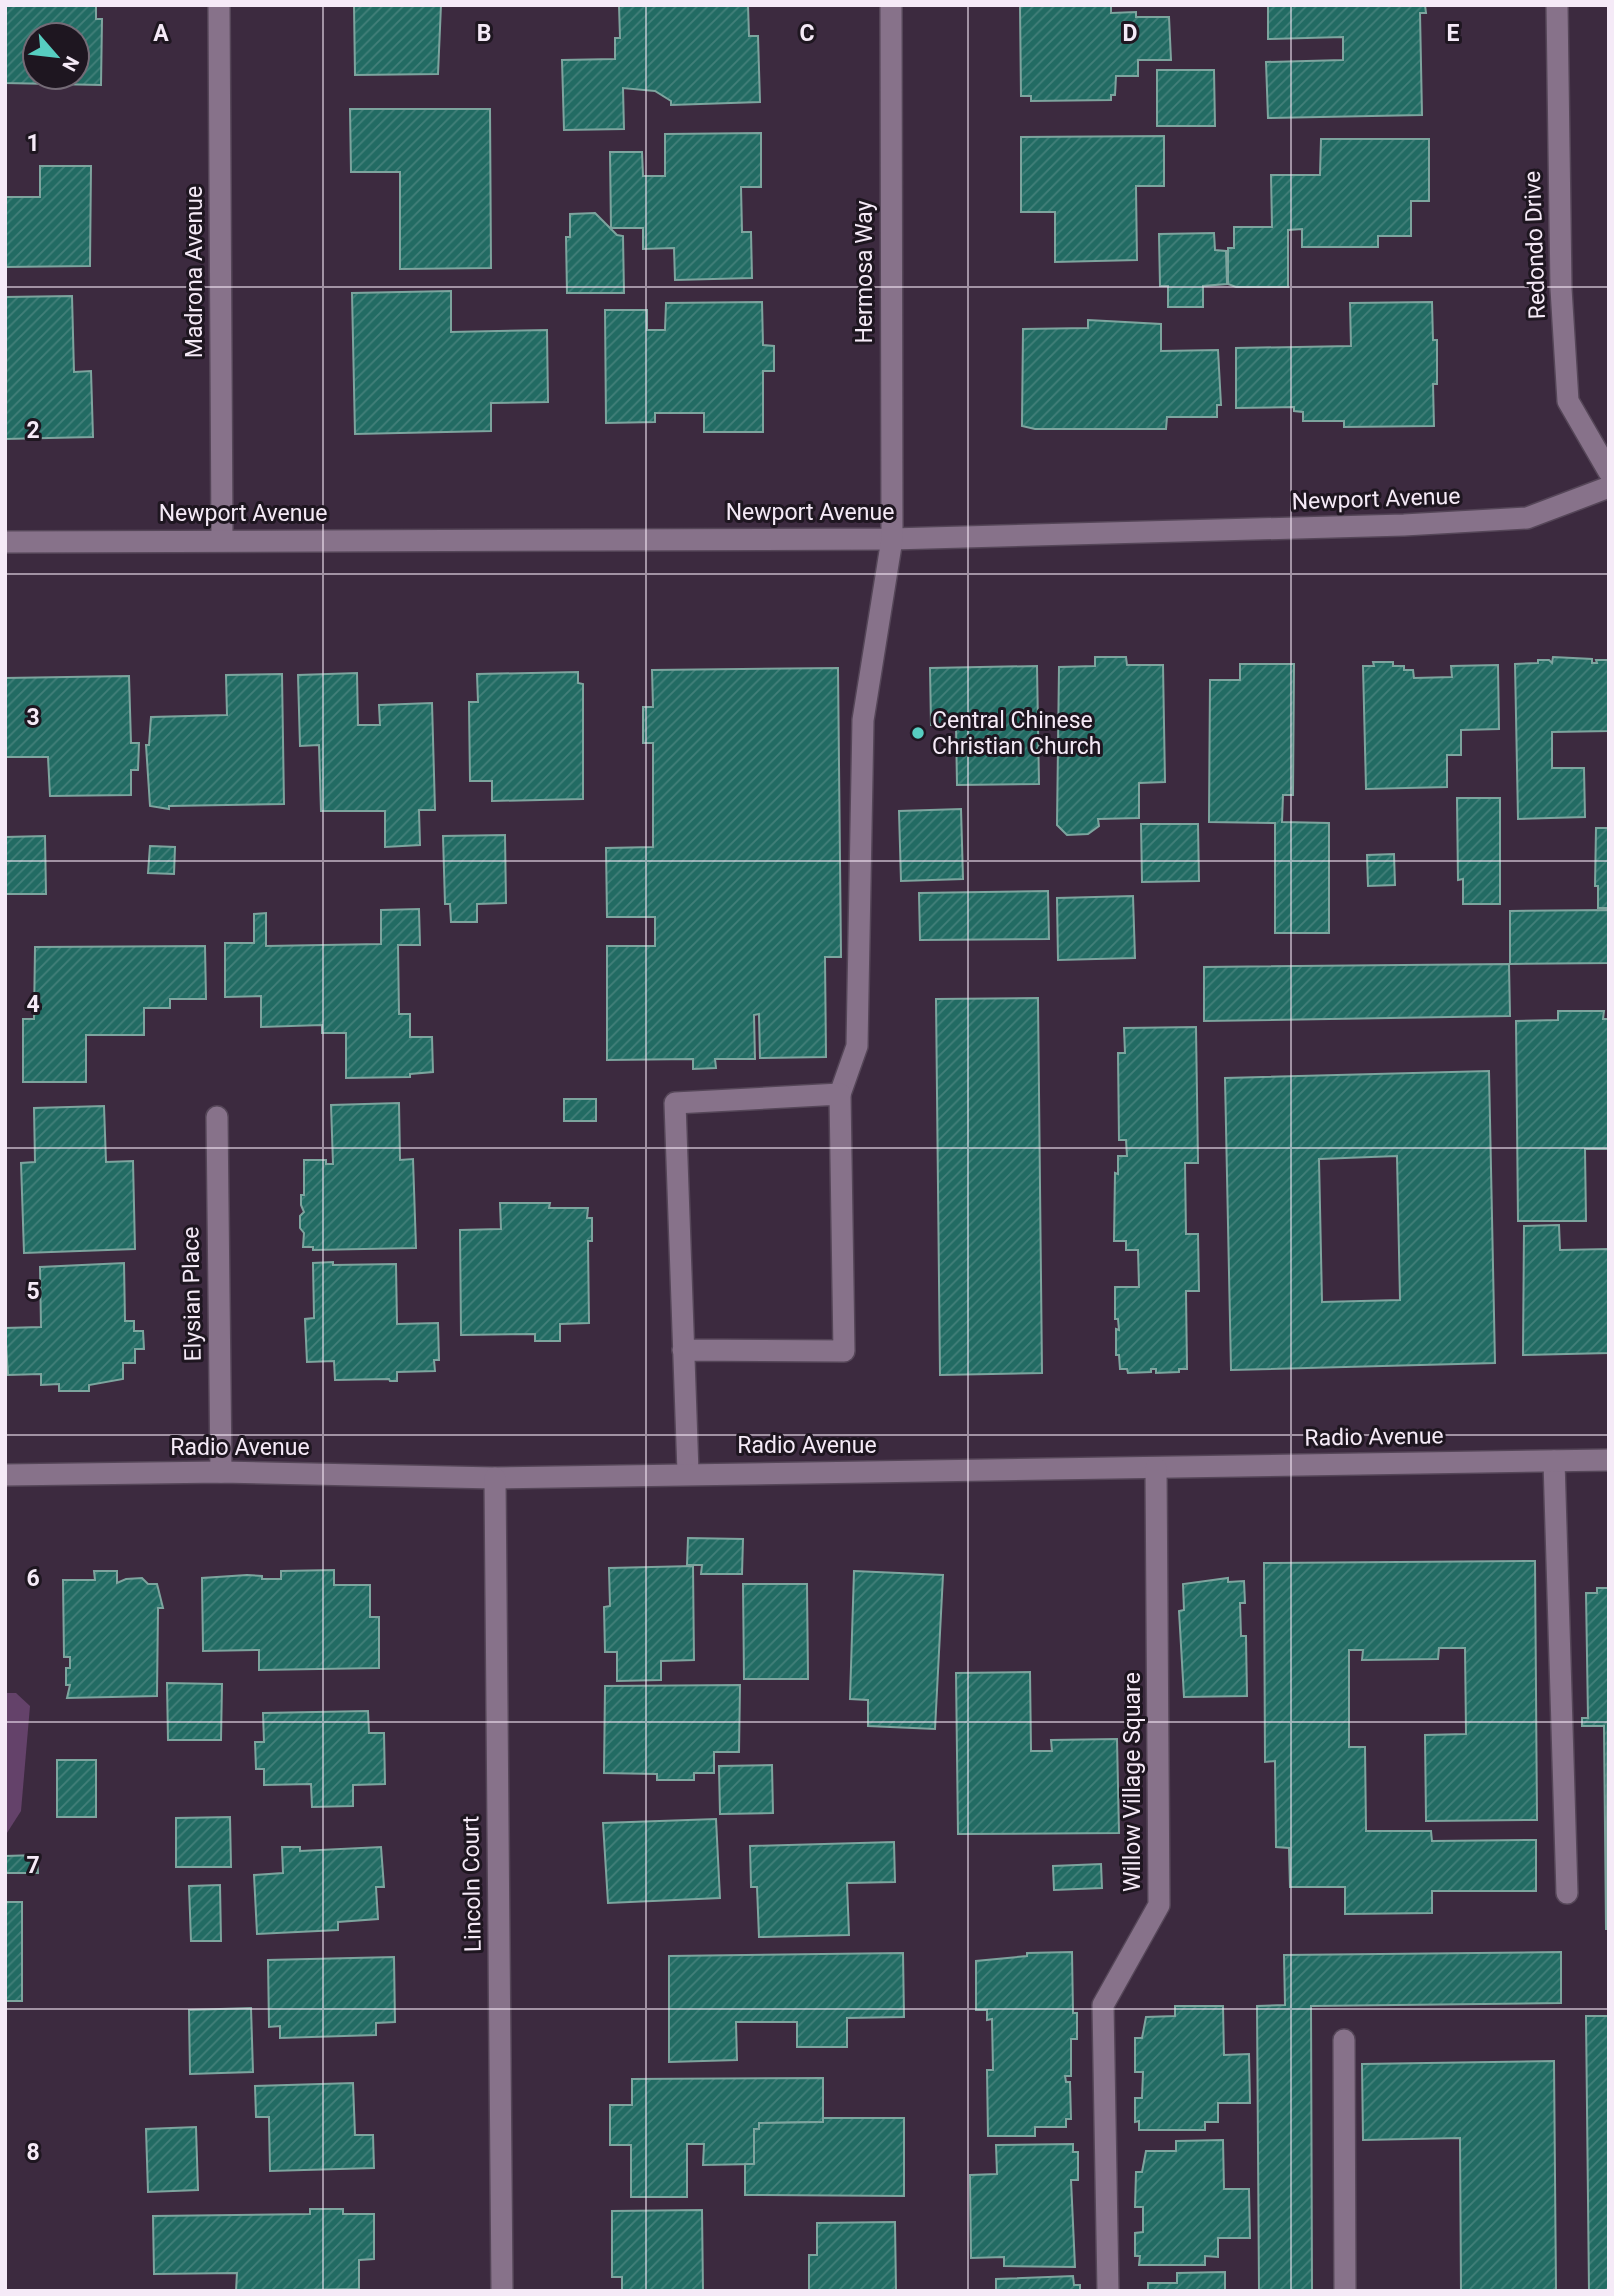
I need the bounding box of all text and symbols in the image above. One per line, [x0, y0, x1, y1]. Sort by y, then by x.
text: A [153, 20, 169, 47]
text: B [477, 20, 491, 47]
text: C [799, 20, 815, 47]
text: D [1123, 20, 1137, 47]
text: E [1447, 20, 1460, 47]
north arrow [21, 21, 91, 91]
text: N [57, 52, 84, 75]
text: 1 [26, 130, 40, 157]
street label: Redondo Drive [1519, 170, 1551, 320]
street label: Madrona Avenue [181, 186, 208, 358]
street label: Hermosa Way [851, 200, 878, 344]
text: 2 [26, 417, 40, 444]
street label: Newport Avenue [1291, 483, 1461, 515]
street label: Newport Avenue [726, 499, 894, 526]
street label: Newport Avenue [159, 500, 327, 527]
text: 3 [26, 704, 40, 731]
place label: Central Chinese Christian Church [932, 707, 1102, 760]
marker: Central Chinese Christian Church [910, 725, 926, 741]
text: 4 [26, 991, 40, 1018]
street label: Elysian Place [177, 1226, 207, 1362]
text: 5 [26, 1278, 40, 1305]
street label: Radio Avenue [1304, 1422, 1444, 1452]
street label: Radio Avenue [737, 1432, 877, 1459]
street label: Radio Avenue [170, 1434, 310, 1461]
text: 6 [26, 1565, 40, 1592]
street label: Willow Village Square [1119, 1672, 1146, 1892]
street label: Lincoln Court [457, 1816, 487, 1952]
text: 7 [26, 1852, 40, 1879]
text: 8 [26, 2139, 40, 2166]

